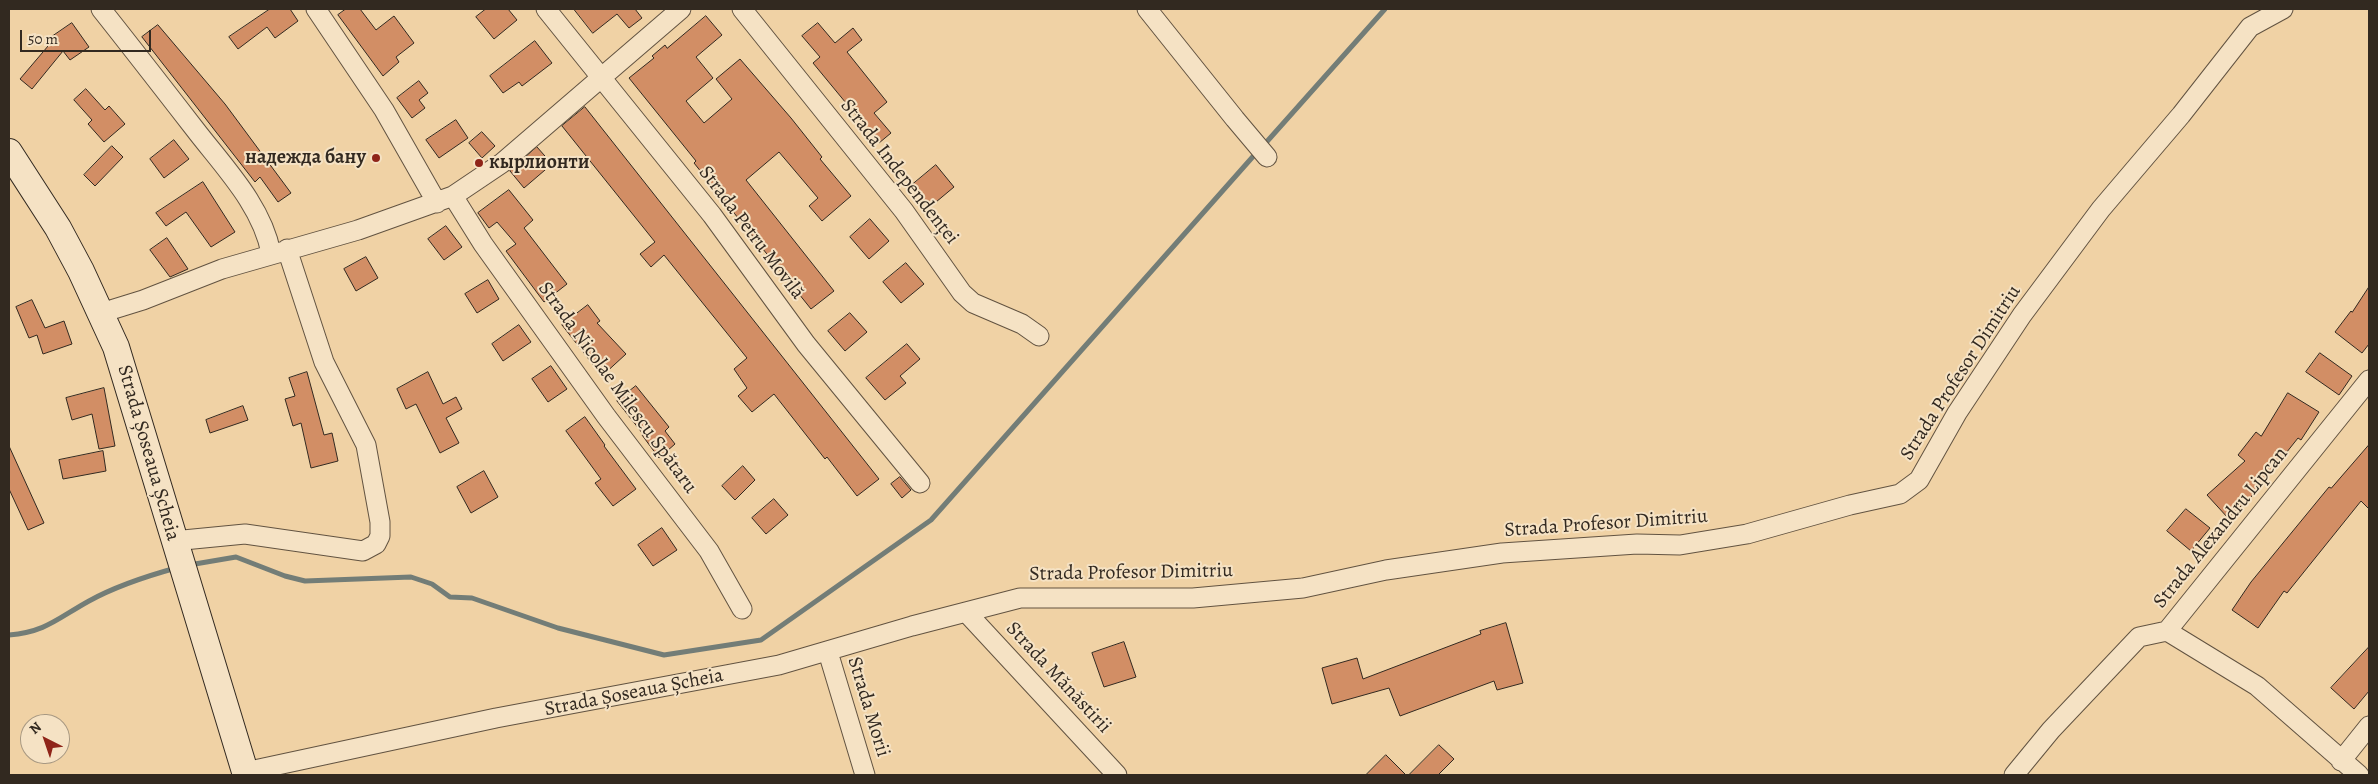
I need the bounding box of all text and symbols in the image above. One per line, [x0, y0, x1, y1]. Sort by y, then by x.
scale bar [22, 20, 154, 52]
text: 50 m [28, 29, 58, 49]
street label: Strada Independenței [835, 94, 963, 250]
place label: надежда бану [245, 146, 366, 170]
place label: кырлионти [489, 151, 590, 175]
marker: надежда бану [370, 152, 382, 164]
marker: кырлионти [473, 157, 485, 169]
street label: Strada Petru Movilă [693, 161, 809, 305]
street label: Strada Nicolae Milescu Spătaru [532, 278, 702, 498]
street label: Strada Profesor Dimitriu [1895, 281, 2027, 465]
street label: Strada Șoseaua Șcheia [111, 362, 185, 544]
street label: Strada Alexandru Lipcan [2149, 443, 2293, 613]
street label: Strada Profesor Dimitriu [1504, 505, 1708, 543]
street label: Strada Profesor Dimitriu [1029, 559, 1233, 587]
street label: Strada Mănăstirii [1000, 617, 1116, 739]
street label: Strada Morii [841, 654, 895, 760]
street label: Strada Șoseaua Șcheia [542, 664, 726, 722]
north arrow [20, 714, 70, 764]
text: N [25, 718, 46, 739]

